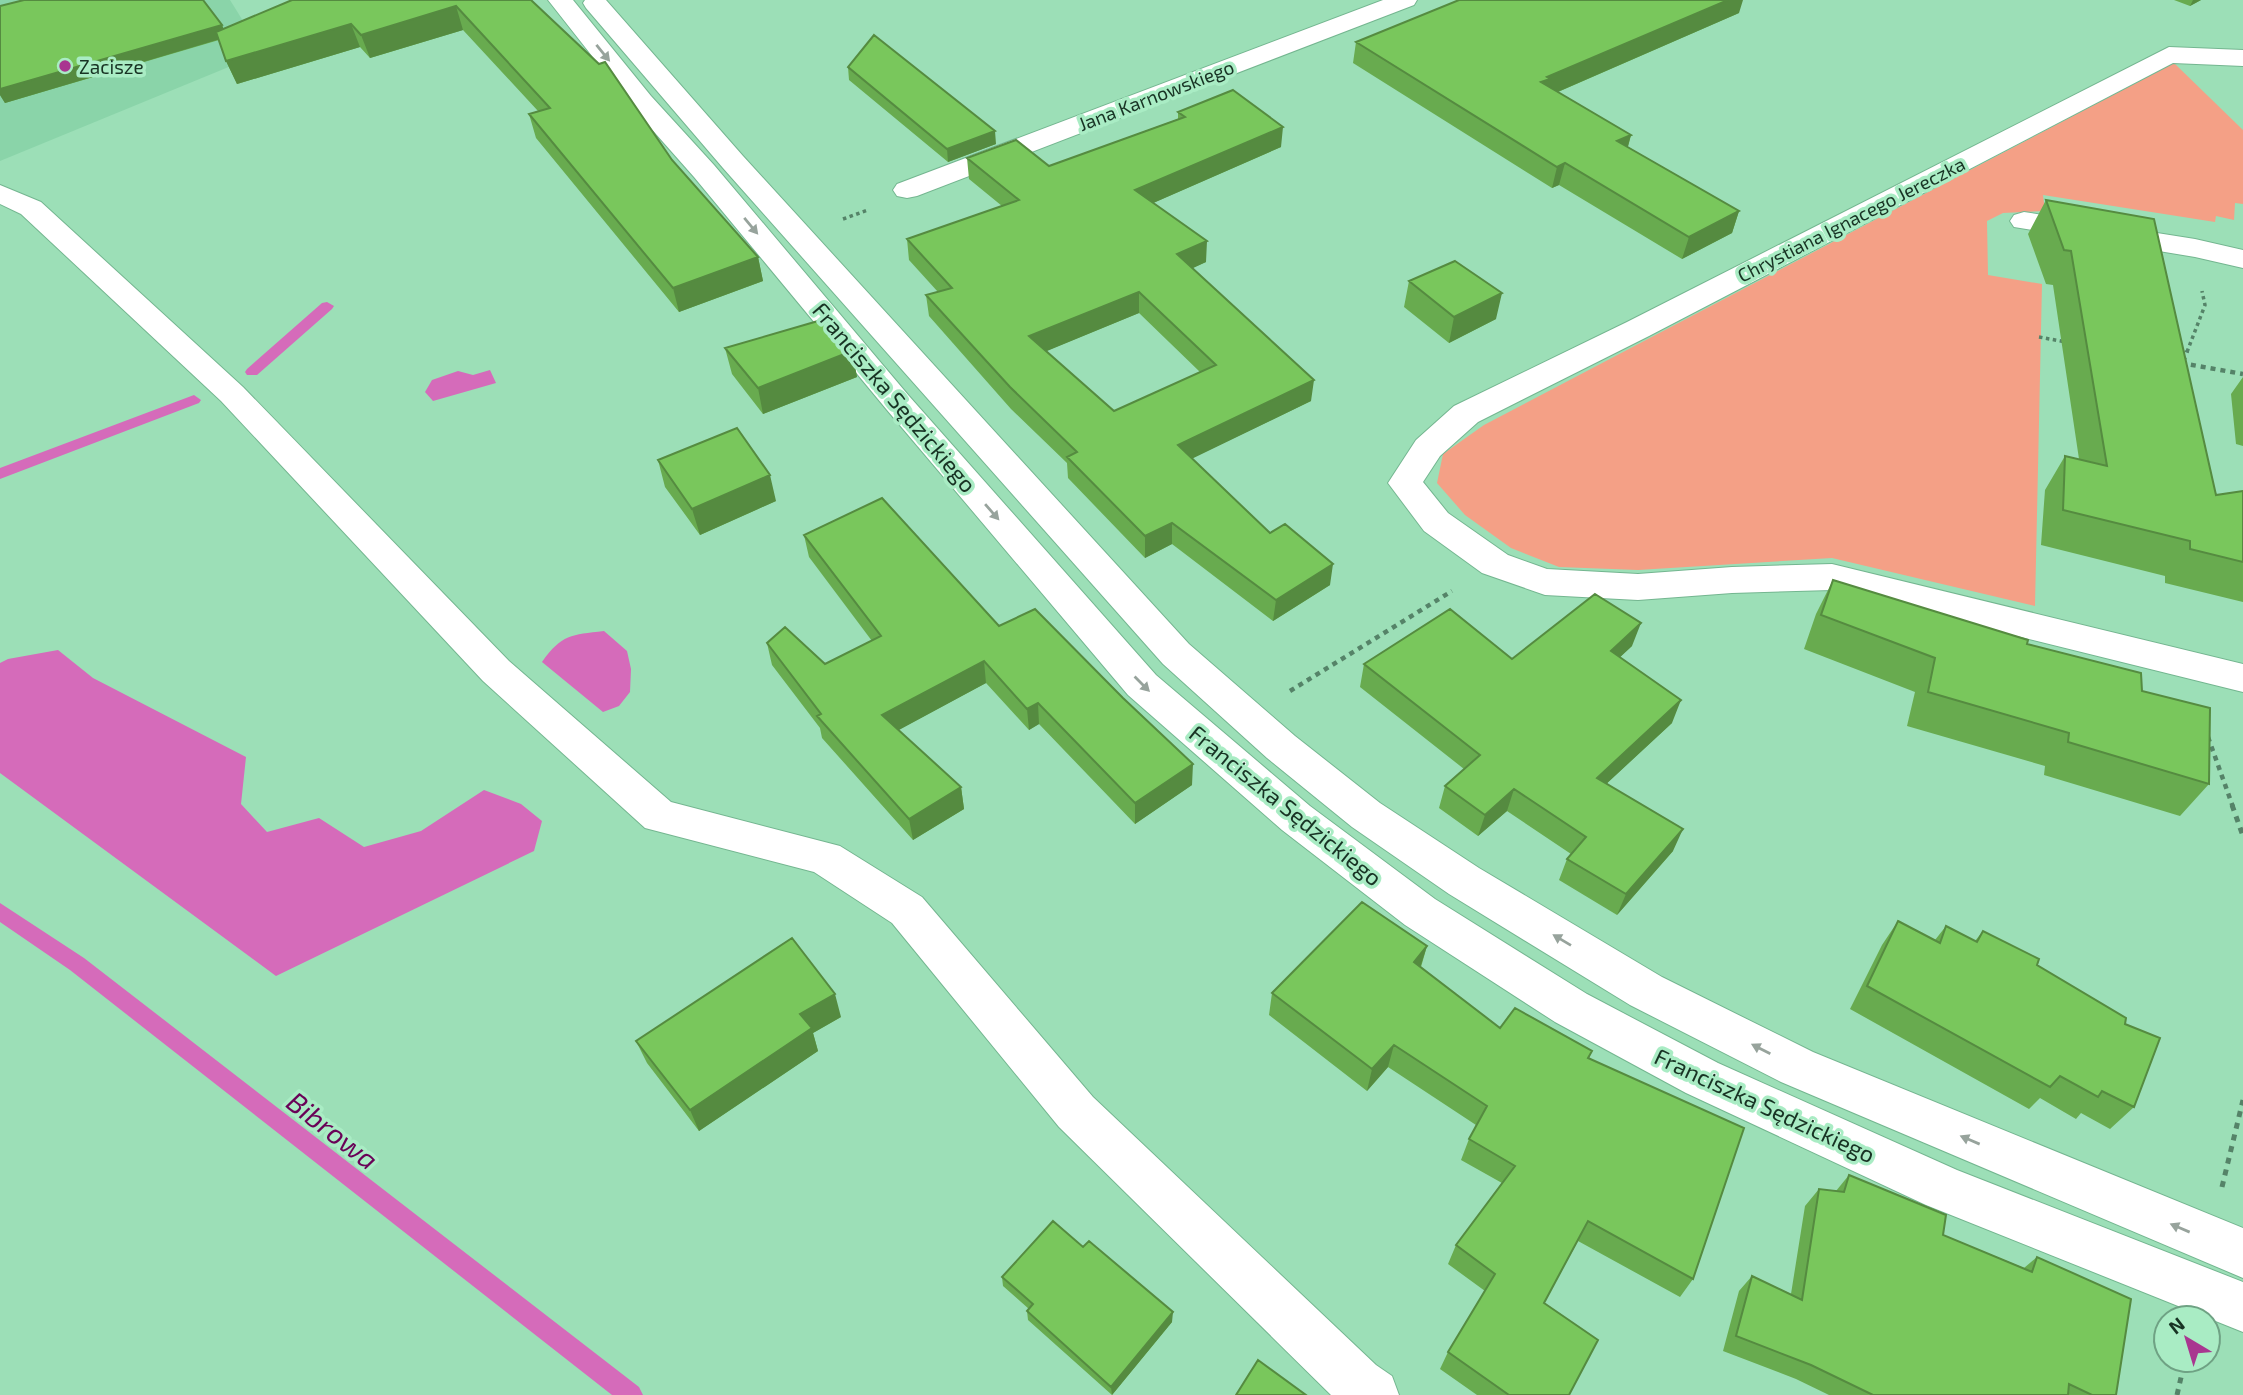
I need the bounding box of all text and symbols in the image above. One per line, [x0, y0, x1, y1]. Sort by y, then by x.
one-way arrow [595, 45, 610, 62]
place label: Zacisze [79, 55, 144, 78]
street label: Jana Karnowskiego [1075, 55, 1237, 135]
marker: Zacisze [57, 58, 73, 74]
street label: Chrystiana Ignacego Jereczka [1733, 152, 1969, 286]
one-way arrow [743, 217, 759, 235]
street label: Franciszka Sędzickiego [807, 296, 983, 498]
one-way arrow [984, 504, 999, 521]
one-way arrow [1133, 675, 1150, 692]
street label: Franciszka Sędzickiego [1184, 719, 1388, 891]
one-way arrow [1552, 934, 1571, 947]
street label: Franciszka Sędzickiego [1650, 1042, 1880, 1168]
one-way arrow [1751, 1044, 1771, 1055]
water label: Bibrowa [281, 1084, 385, 1176]
one-way arrow [1959, 1134, 1980, 1145]
one-way arrow [2169, 1222, 2190, 1233]
north arrow [2152, 1304, 2222, 1374]
text: N [2164, 1312, 2189, 1338]

